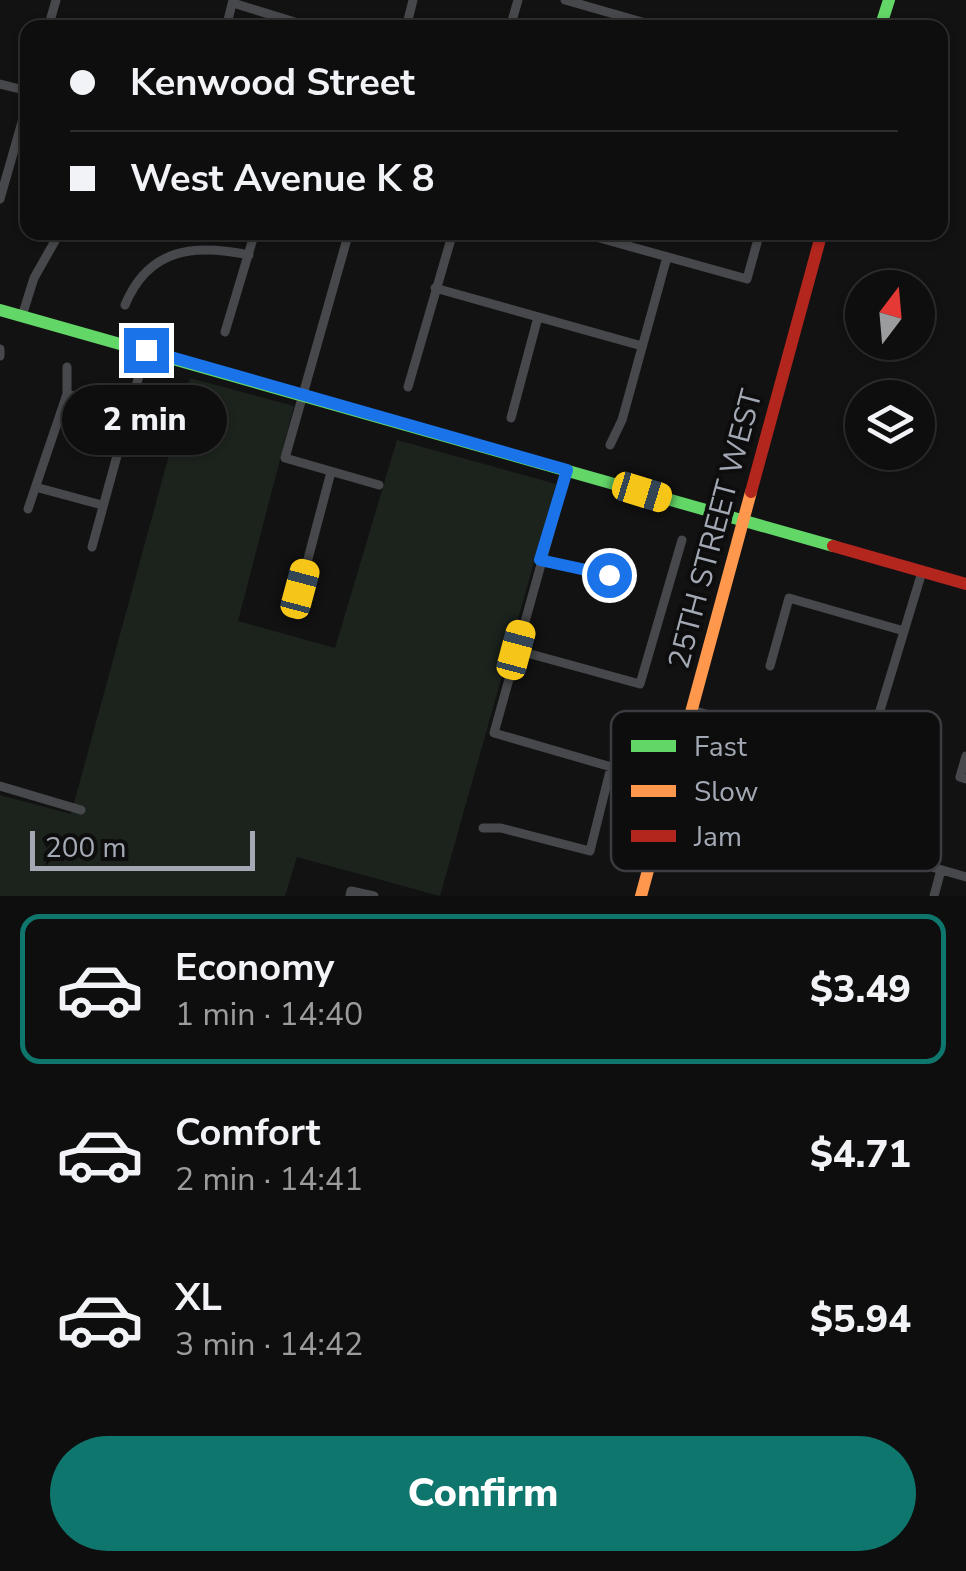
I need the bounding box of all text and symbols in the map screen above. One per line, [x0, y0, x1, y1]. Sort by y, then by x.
text: Kenwood Street [130, 57, 415, 108]
text: West Avenue K 8 [130, 153, 435, 204]
north arrow [845, 270, 935, 360]
map controls [845, 270, 935, 470]
route end [124, 328, 169, 373]
button: layers [845, 380, 935, 470]
callout: 2 min [64, 385, 228, 455]
street label: 25TH STREET WEST [658, 385, 772, 673]
text: 2 min [102, 398, 187, 441]
car [609, 469, 675, 515]
route start [587, 553, 632, 598]
car [278, 556, 322, 622]
car [494, 617, 538, 683]
legend [611, 711, 941, 871]
text: Fast [694, 728, 747, 766]
text: Slow [694, 773, 758, 811]
text: Jam [693, 818, 742, 856]
scale bar [30, 826, 255, 870]
text: 200 m [45, 829, 127, 867]
text: Economy [175, 942, 334, 993]
icon: car [55, 944, 145, 1034]
text: $3.49 [810, 964, 911, 1015]
text: 1 min · 14:40 [175, 993, 363, 1036]
text: Comfort [175, 1107, 320, 1158]
icon: car [55, 1109, 145, 1199]
text: $4.71 [810, 1129, 911, 1180]
text: 2 min · 14:41 [175, 1158, 363, 1201]
text: XL [175, 1272, 222, 1323]
icon: car [55, 1274, 145, 1364]
text: $5.94 [810, 1294, 911, 1345]
text: 3 min · 14:42 [175, 1323, 363, 1366]
button: Confirm [50, 1436, 916, 1551]

